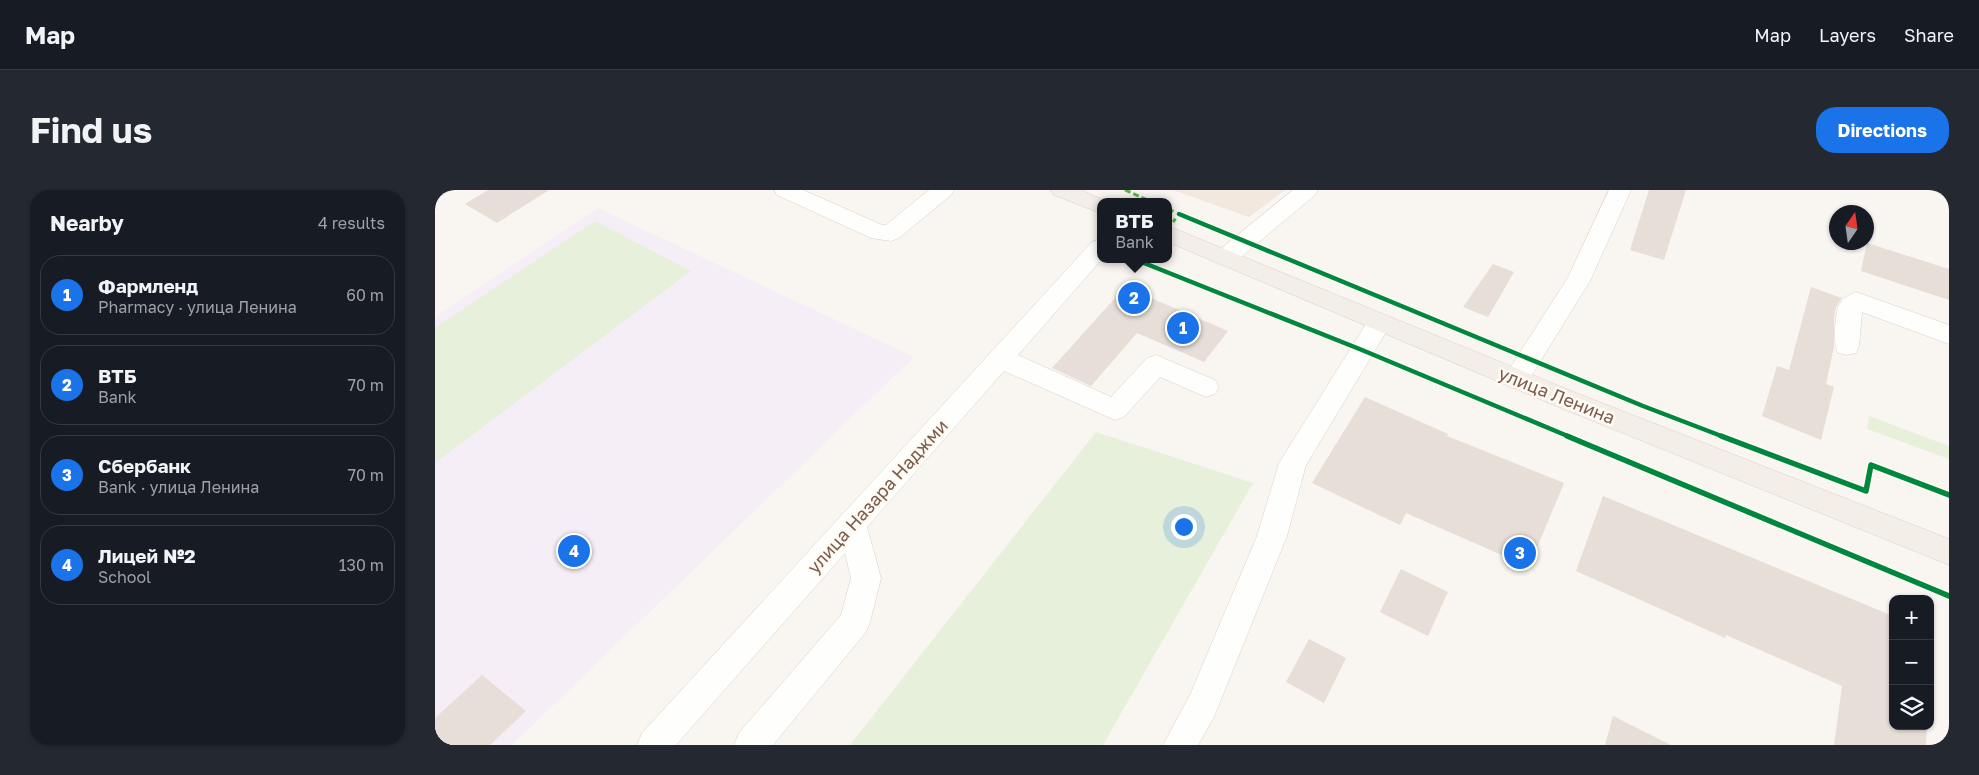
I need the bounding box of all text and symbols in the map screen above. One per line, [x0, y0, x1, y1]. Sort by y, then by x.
text: Map [25, 20, 75, 49]
text: Map [1754, 24, 1791, 46]
text: Layers [1819, 24, 1876, 46]
text: Share [1904, 24, 1954, 46]
button: Directions [1816, 107, 1949, 153]
text: Find us [30, 109, 152, 151]
popup [1097, 198, 1172, 263]
north arrow [1829, 205, 1874, 250]
text: ВТБ [1115, 209, 1154, 232]
text: Nearby [50, 210, 124, 236]
text: 4 results [318, 213, 385, 233]
text: Bank [1115, 232, 1154, 252]
text: Фармленд [98, 274, 198, 297]
pin: 2 [1118, 279, 1150, 317]
text: 1 [63, 285, 71, 305]
text: 60 m [346, 285, 384, 305]
text: Pharmacy · улица Ленина [98, 297, 297, 317]
pin: 1 [1167, 309, 1199, 347]
street label: улица Ленина [1496, 362, 1618, 428]
text: ВТБ [98, 364, 137, 387]
text: 2 [62, 375, 72, 395]
text: 70 m [347, 375, 384, 395]
text: Bank [98, 387, 137, 407]
street label: улица Назара Наджми [802, 414, 952, 578]
text: Сбербанк [98, 454, 191, 477]
text: 3 [62, 465, 72, 485]
text: 70 m [347, 465, 384, 485]
text: Bank · улица Ленина [98, 477, 259, 497]
your location [1171, 514, 1197, 540]
pin: 4 [558, 532, 590, 570]
pin: 3 [1504, 534, 1536, 572]
text: Лицей №2 [98, 544, 196, 567]
text: 4 [62, 555, 72, 575]
text: 130 m [339, 555, 384, 575]
text: School [98, 567, 151, 587]
map controls [1889, 595, 1934, 730]
button: + [1889, 595, 1934, 640]
button: − [1889, 640, 1934, 685]
button: layers [1889, 685, 1934, 730]

